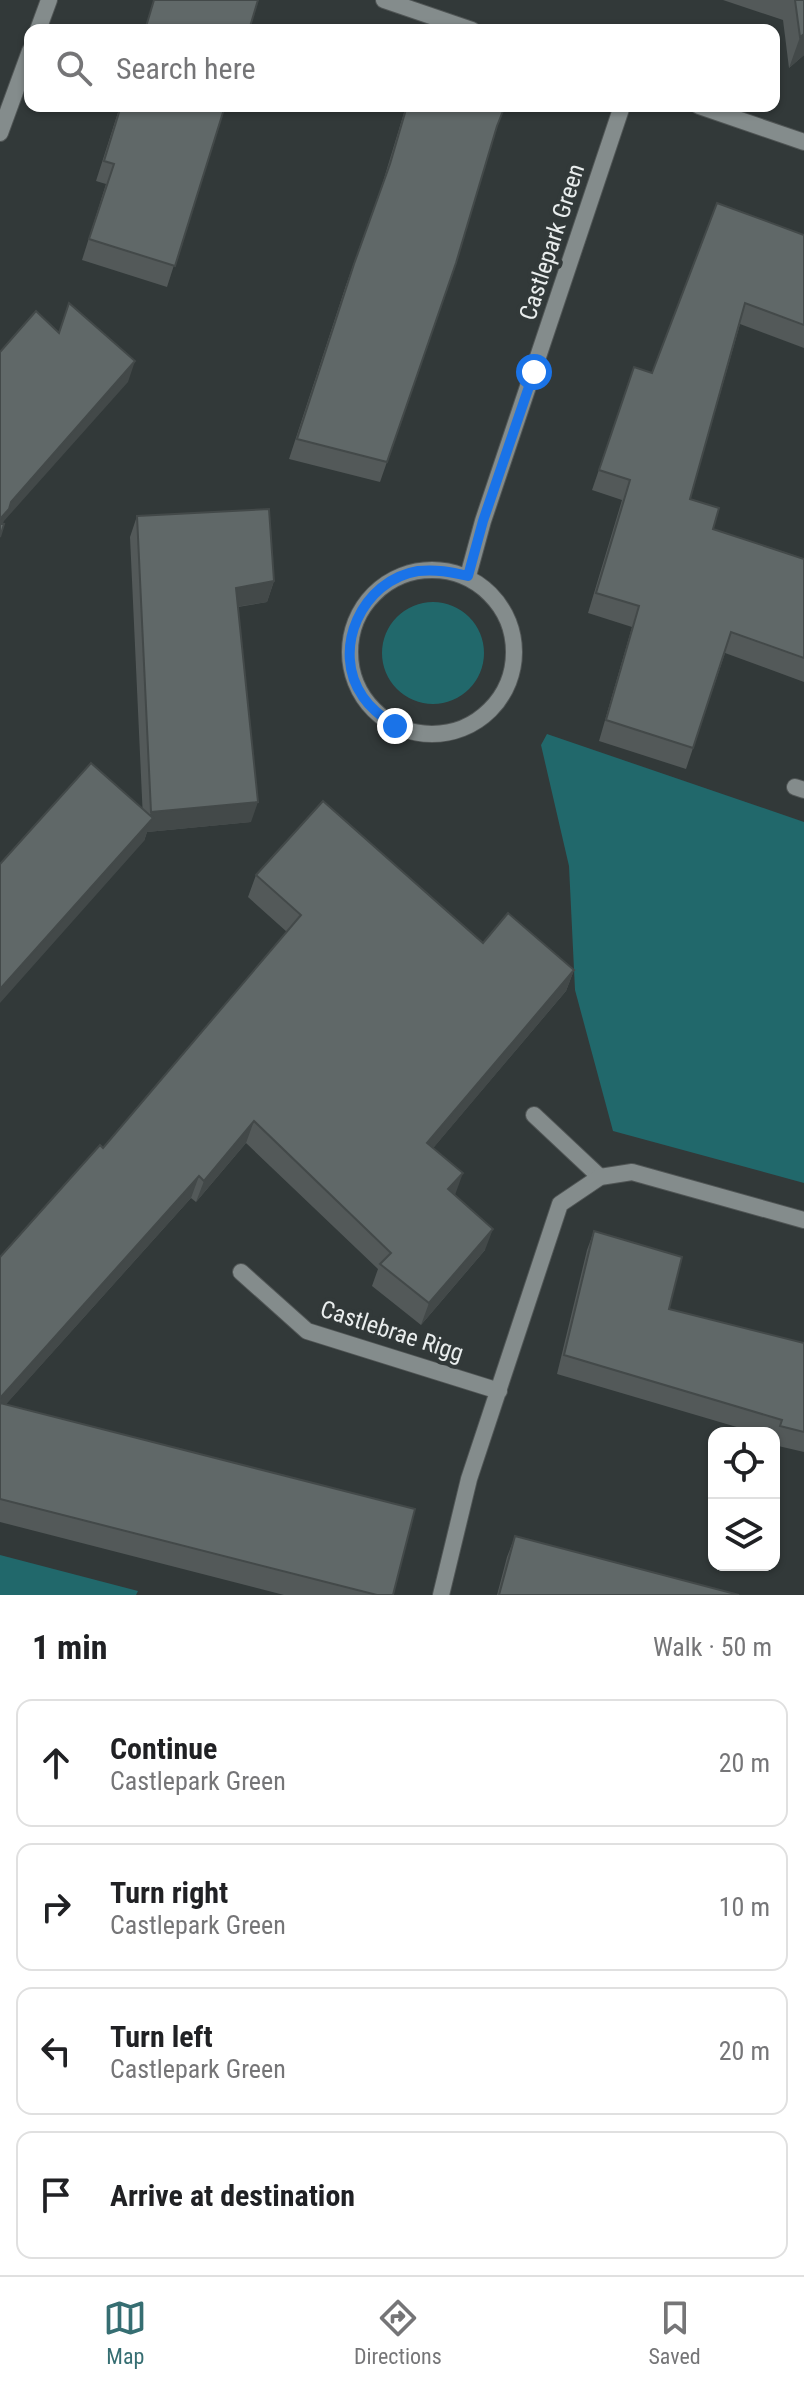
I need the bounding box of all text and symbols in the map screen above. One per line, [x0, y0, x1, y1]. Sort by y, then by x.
search box [24, 24, 780, 112]
icon: search [52, 46, 96, 90]
text: Search here [116, 51, 256, 86]
street label: Castlepark Green [514, 161, 590, 323]
route start [516, 354, 552, 390]
route end [377, 708, 413, 744]
street label: Castlebrae Rigg [317, 1295, 467, 1367]
map controls [708, 1427, 780, 1571]
button: locate [708, 1427, 780, 1499]
button: layers [708, 1499, 780, 1571]
text: 1 min [32, 1627, 108, 1667]
text: Walk · 50 m [653, 1632, 772, 1662]
text: Continue [110, 1731, 217, 1766]
icon: ahead [34, 1741, 78, 1785]
text: 20 m [719, 1748, 770, 1778]
text: Castlepark Green [110, 1766, 286, 1796]
text: Turn right [110, 1875, 228, 1910]
icon: right [34, 1885, 78, 1929]
text: 10 m [719, 1892, 770, 1922]
text: Castlepark Green [110, 1910, 286, 1940]
text: Turn left [110, 2019, 213, 2054]
icon: left [34, 2029, 78, 2073]
text: 20 m [719, 2036, 770, 2066]
text: Castlepark Green [110, 2054, 286, 2084]
icon: arrive [34, 2173, 78, 2217]
text: Arrive at destination [110, 2178, 355, 2213]
tab: Map [103, 2296, 147, 2369]
tab: Directions [354, 2296, 442, 2369]
tab: Saved [648, 2296, 701, 2369]

